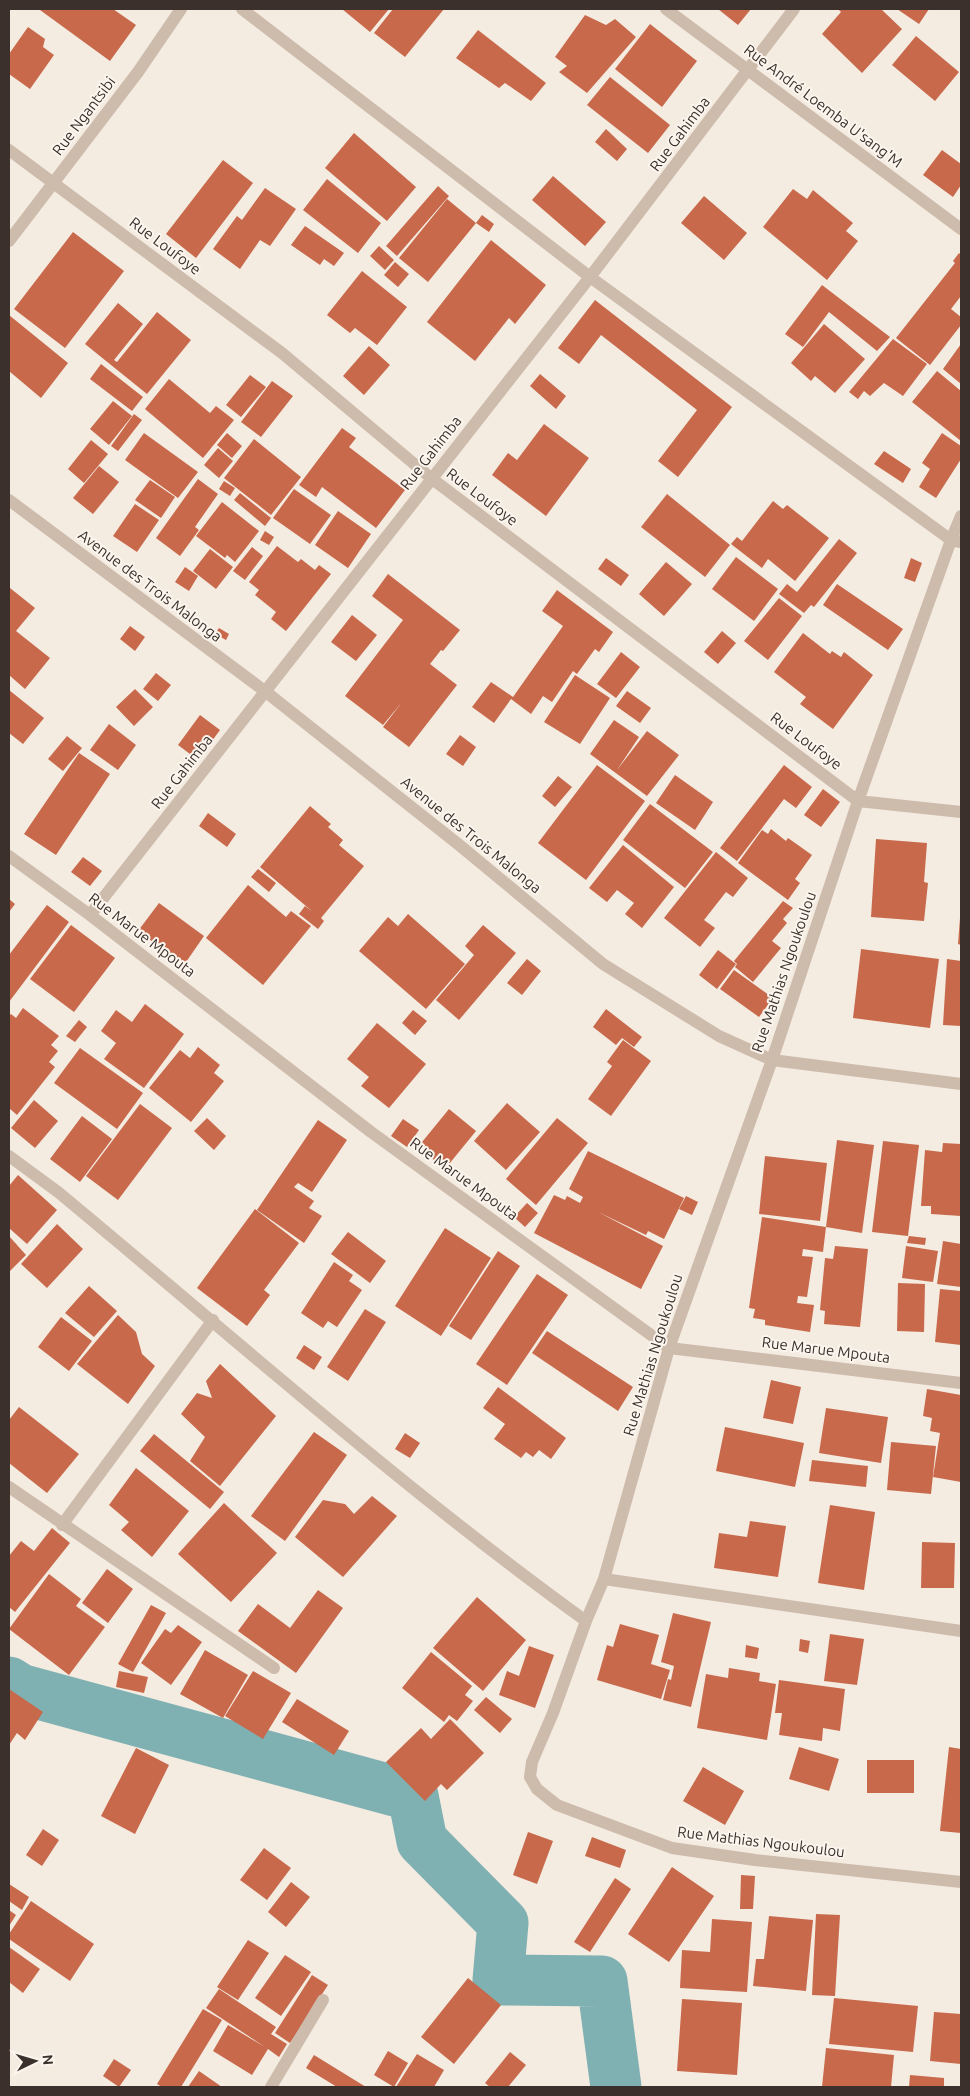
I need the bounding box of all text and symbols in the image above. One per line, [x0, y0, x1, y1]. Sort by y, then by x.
street label: Rue André Loemba U'sang'M [741, 41, 906, 171]
street label: Rue Ngantsibi [49, 73, 119, 158]
street label: Rue Gahimba [646, 93, 713, 174]
street label: Rue Loufoye [126, 213, 204, 278]
street label: Rue Gahimba [397, 412, 465, 493]
street label: Rue Loufoye [443, 464, 521, 529]
street label: Avenue des Trois Malonga [75, 526, 225, 645]
street label: Rue Loufoye [767, 708, 845, 773]
street label: Rue Gahimba [148, 731, 216, 812]
street label: Avenue des Trois Malonga [398, 773, 545, 896]
street label: Rue Marue Mpouta [86, 889, 199, 980]
street label: Rue Mathias Ngoukoulou [748, 889, 819, 1054]
street label: Rue Marue Mpouta [407, 1134, 521, 1223]
street label: Rue Mathias Ngoukoulou [620, 1272, 685, 1438]
street label: Rue Marue Mpouta [761, 1333, 891, 1366]
street label: Rue Mathias Ngoukoulou [676, 1823, 846, 1860]
north arrow [10, 2036, 60, 2086]
text: N [40, 2054, 56, 2066]

